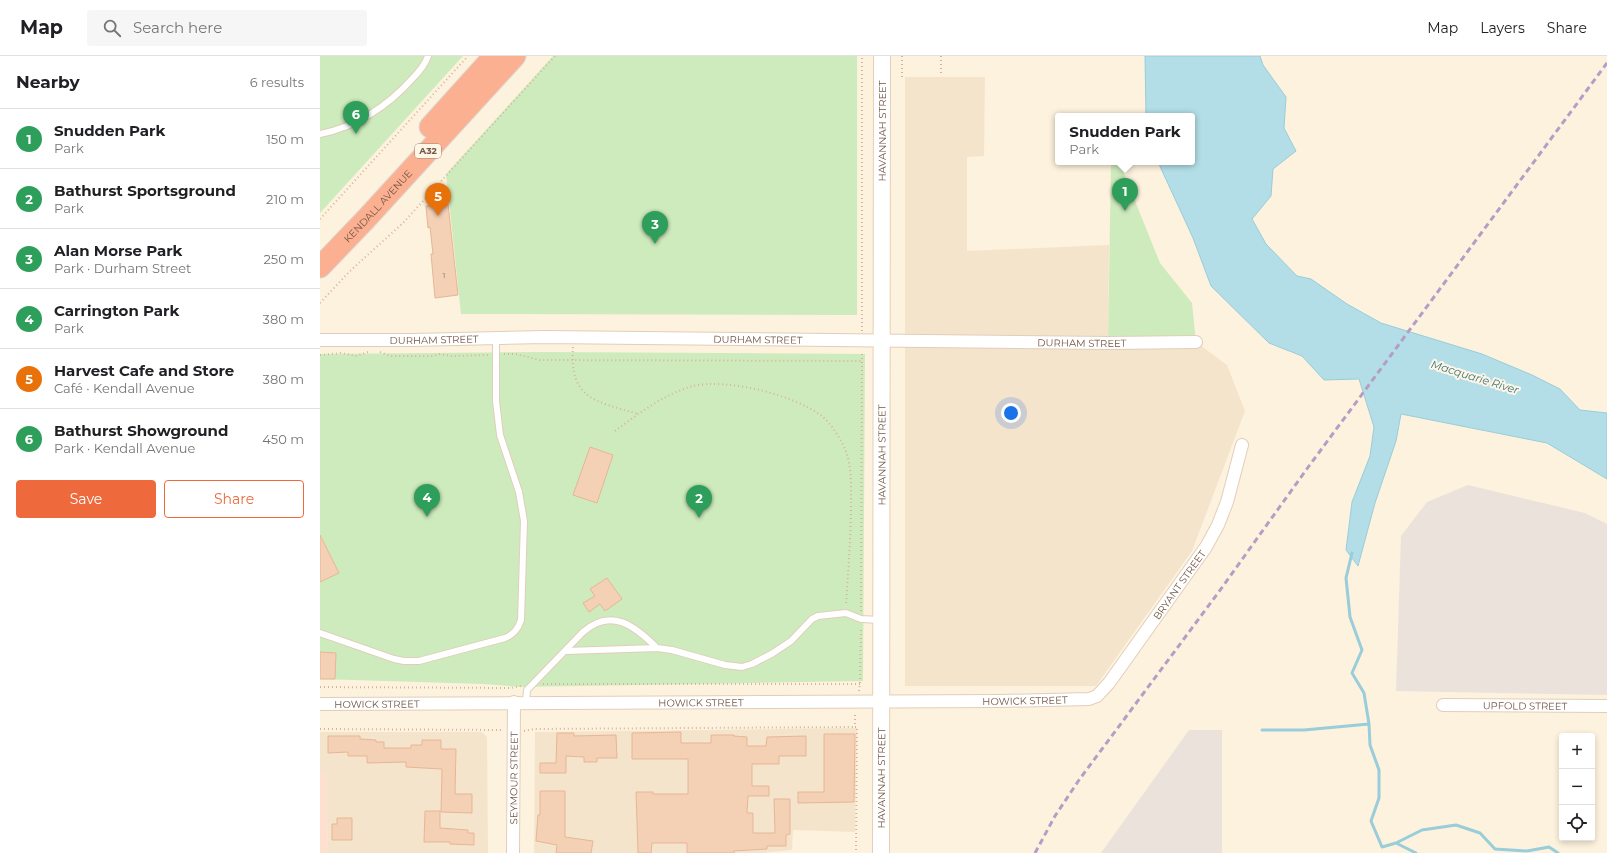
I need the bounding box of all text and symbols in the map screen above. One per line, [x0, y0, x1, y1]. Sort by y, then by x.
search box [87, 10, 367, 46]
text: Map [20, 16, 63, 39]
icon: search [101, 17, 123, 39]
text: Search here [133, 18, 222, 37]
text: Map [1427, 19, 1458, 37]
text: Layers [1480, 19, 1525, 37]
text: Share [1547, 19, 1587, 37]
text: Nearby [16, 72, 80, 92]
text: 6 results [250, 74, 304, 90]
street label: HAVANNAH STREET [876, 80, 889, 182]
pin: 6 [343, 101, 369, 134]
popup [1055, 113, 1195, 165]
text: Snudden Park [54, 121, 165, 140]
text: Snudden Park [1069, 122, 1181, 141]
text: 1 [26, 131, 32, 147]
text: 150 m [266, 131, 304, 147]
text: Park [54, 140, 84, 156]
text: Park [1069, 141, 1099, 157]
road number: A32 [415, 144, 441, 158]
street label: KENDALL AVENUE [341, 167, 415, 245]
pin: 1 [1112, 178, 1138, 211]
text: Bathurst Sportsground [54, 181, 236, 200]
pin: 5 [425, 183, 451, 216]
text: 2 [25, 191, 33, 207]
text: 210 m [266, 191, 304, 207]
text: Park [54, 200, 84, 216]
pin: 3 [642, 211, 668, 244]
text: Alan Morse Park [54, 241, 182, 260]
text: 3 [25, 251, 33, 267]
text: 250 m [263, 251, 304, 267]
text: Park · Durham Street [54, 260, 191, 276]
house number: 1 [443, 270, 445, 280]
text: Carrington Park [54, 301, 179, 320]
text: 4 [25, 311, 33, 327]
text: 380 m [263, 311, 304, 327]
text: Park [54, 320, 84, 336]
street label: DURHAM STREET [389, 333, 479, 347]
street label: DURHAM STREET [713, 333, 803, 347]
street label: DURHAM STREET [1037, 336, 1127, 350]
water label: Macquarie River [1429, 357, 1521, 397]
text: Harvest Cafe and Store [54, 361, 234, 380]
text: 5 [25, 371, 33, 387]
text: 380 m [263, 371, 304, 387]
text: Café · Kendall Avenue [54, 380, 195, 396]
your location [1001, 403, 1021, 423]
street label: HAVANNAH STREET [875, 404, 889, 506]
text: Bathurst Showground [54, 421, 228, 440]
text: 6 [25, 431, 33, 447]
text: 450 m [262, 431, 304, 447]
text: Park · Kendall Avenue [54, 440, 195, 456]
button: Save [16, 480, 156, 518]
button: Share [164, 480, 304, 518]
pin: 4 [414, 484, 440, 517]
pin: 2 [686, 485, 712, 518]
street label: BRYANT STREET [1150, 547, 1209, 622]
street label: HOWICK STREET [982, 693, 1068, 708]
street label: HOWICK STREET [658, 696, 744, 710]
street label: HOWICK STREET [334, 698, 420, 711]
street label: UPFOLD STREET [1483, 699, 1568, 713]
street label: HAVANNAH STREET [875, 727, 888, 829]
street label: SEYMOUR STREET [507, 731, 521, 825]
map controls [1559, 733, 1595, 841]
button: + [1559, 733, 1595, 769]
button: − [1559, 769, 1595, 805]
button: locate [1559, 805, 1595, 841]

